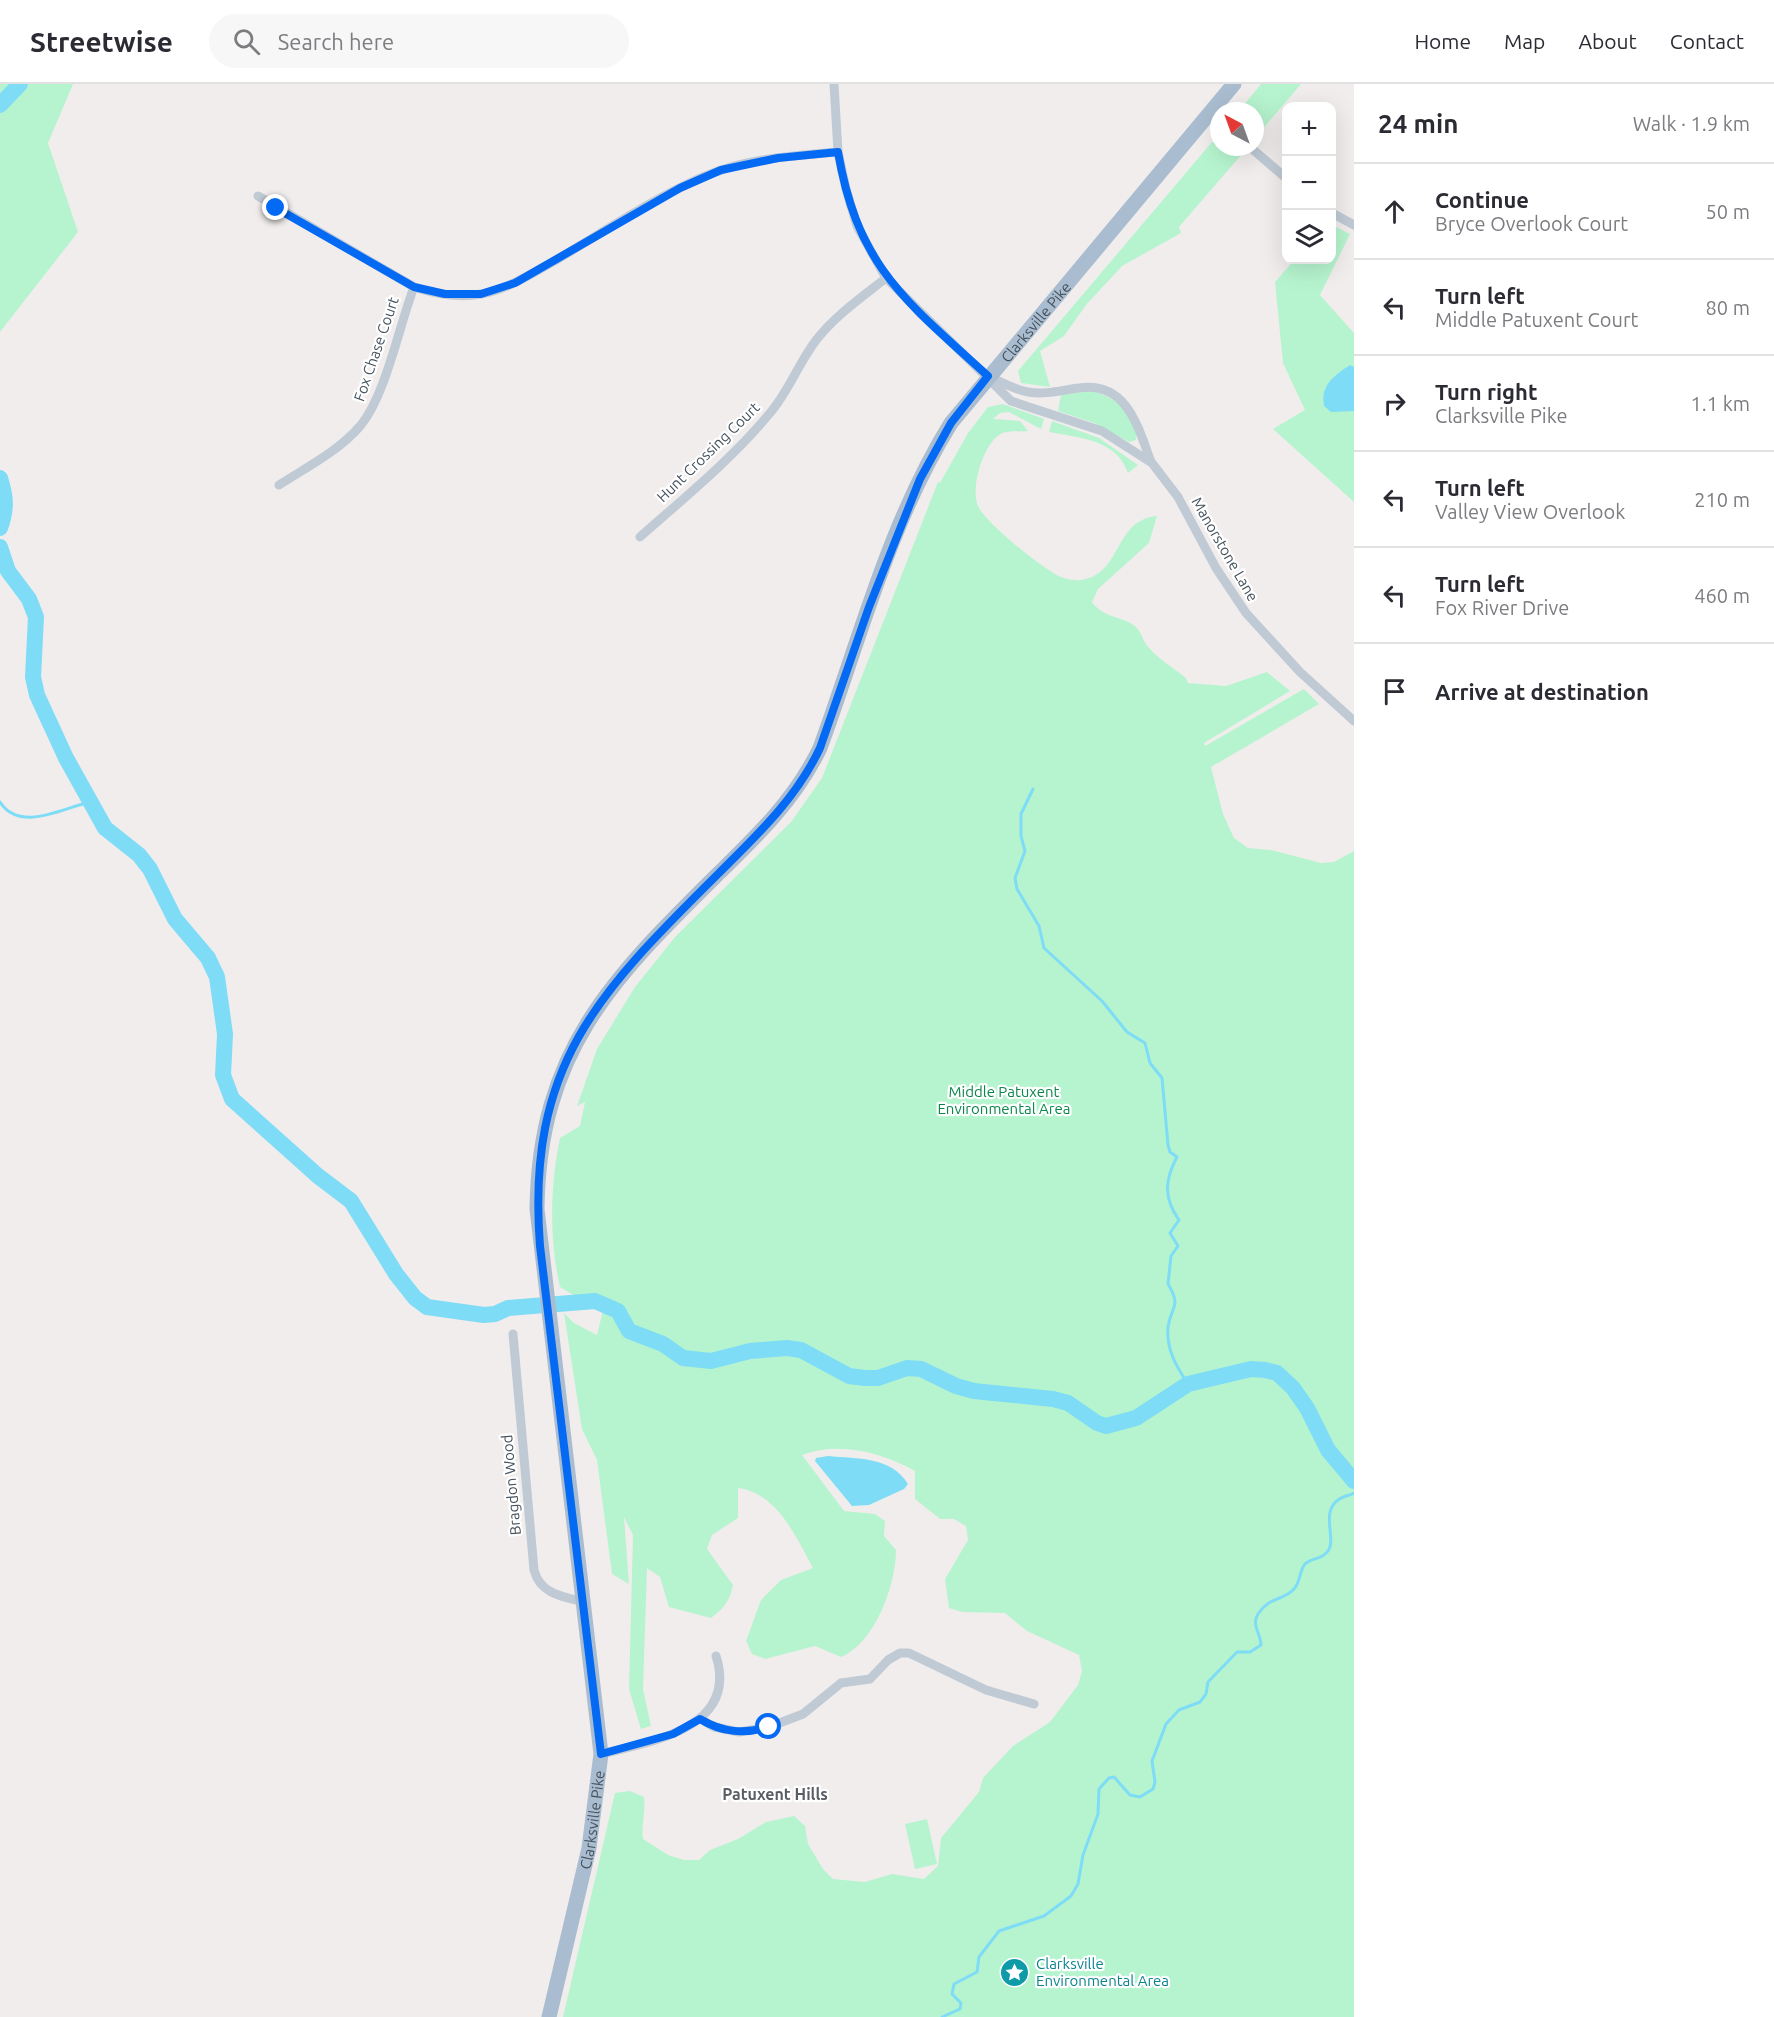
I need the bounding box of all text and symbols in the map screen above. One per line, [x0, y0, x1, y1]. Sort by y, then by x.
search box [209, 14, 629, 68]
icon: search [230, 25, 263, 58]
text: Streetwise [30, 26, 173, 57]
text: Search here [278, 29, 394, 54]
text: Home [1414, 29, 1471, 53]
text: Map [1504, 29, 1545, 53]
text: About [1578, 29, 1637, 53]
text: Contact [1670, 29, 1744, 53]
north arrow [1210, 102, 1264, 156]
map controls [1282, 102, 1336, 264]
button: + [1282, 102, 1336, 156]
text: 24 min [1378, 109, 1458, 138]
text: Walk · 1.9 km [1633, 112, 1750, 135]
button: − [1282, 156, 1336, 210]
text: Continue [1435, 187, 1529, 212]
route end [262, 194, 288, 220]
icon: ahead [1378, 195, 1411, 228]
text: 50 m [1706, 200, 1750, 223]
button: layers [1282, 210, 1336, 264]
text: Bryce Overlook Court [1435, 212, 1628, 235]
street label: Clarksville Pike [997, 278, 1074, 365]
text: Turn left [1435, 283, 1525, 308]
icon: left [1378, 291, 1411, 324]
street label: Fox Chase Court [350, 294, 402, 403]
text: 80 m [1706, 296, 1750, 319]
text: Middle Patuxent Court [1435, 308, 1638, 331]
text: Turn right [1435, 379, 1537, 404]
icon: right [1378, 387, 1411, 420]
text: 1.1 km [1691, 392, 1750, 415]
street label: Hunt Crossing Court [653, 399, 763, 505]
text: Clarksville Pike [1435, 404, 1568, 427]
text: Turn left [1435, 475, 1525, 500]
icon: left [1378, 483, 1411, 516]
text: 210 m [1694, 488, 1750, 511]
street label: Manorstone Lane [1188, 494, 1262, 604]
text: Valley View Overlook [1435, 500, 1625, 523]
text: Turn left [1435, 571, 1525, 596]
icon: left [1378, 579, 1411, 612]
text: 460 m [1694, 584, 1750, 607]
text: Fox River Drive [1435, 596, 1569, 619]
icon: arrive [1378, 675, 1411, 708]
text: Arrive at destination [1435, 679, 1649, 704]
park label: Middle Patuxent Environmental Area [937, 1083, 1071, 1117]
street label: Bragdon Wood [498, 1434, 524, 1536]
route start [755, 1713, 781, 1739]
street label: Clarksville Pike [576, 1769, 607, 1871]
district label: Patuxent Hills [722, 1785, 828, 1803]
place label: Clarksville Environmental Area [1036, 1955, 1169, 1989]
place icon: Clarksville Environmental Area [999, 1956, 1031, 1988]

